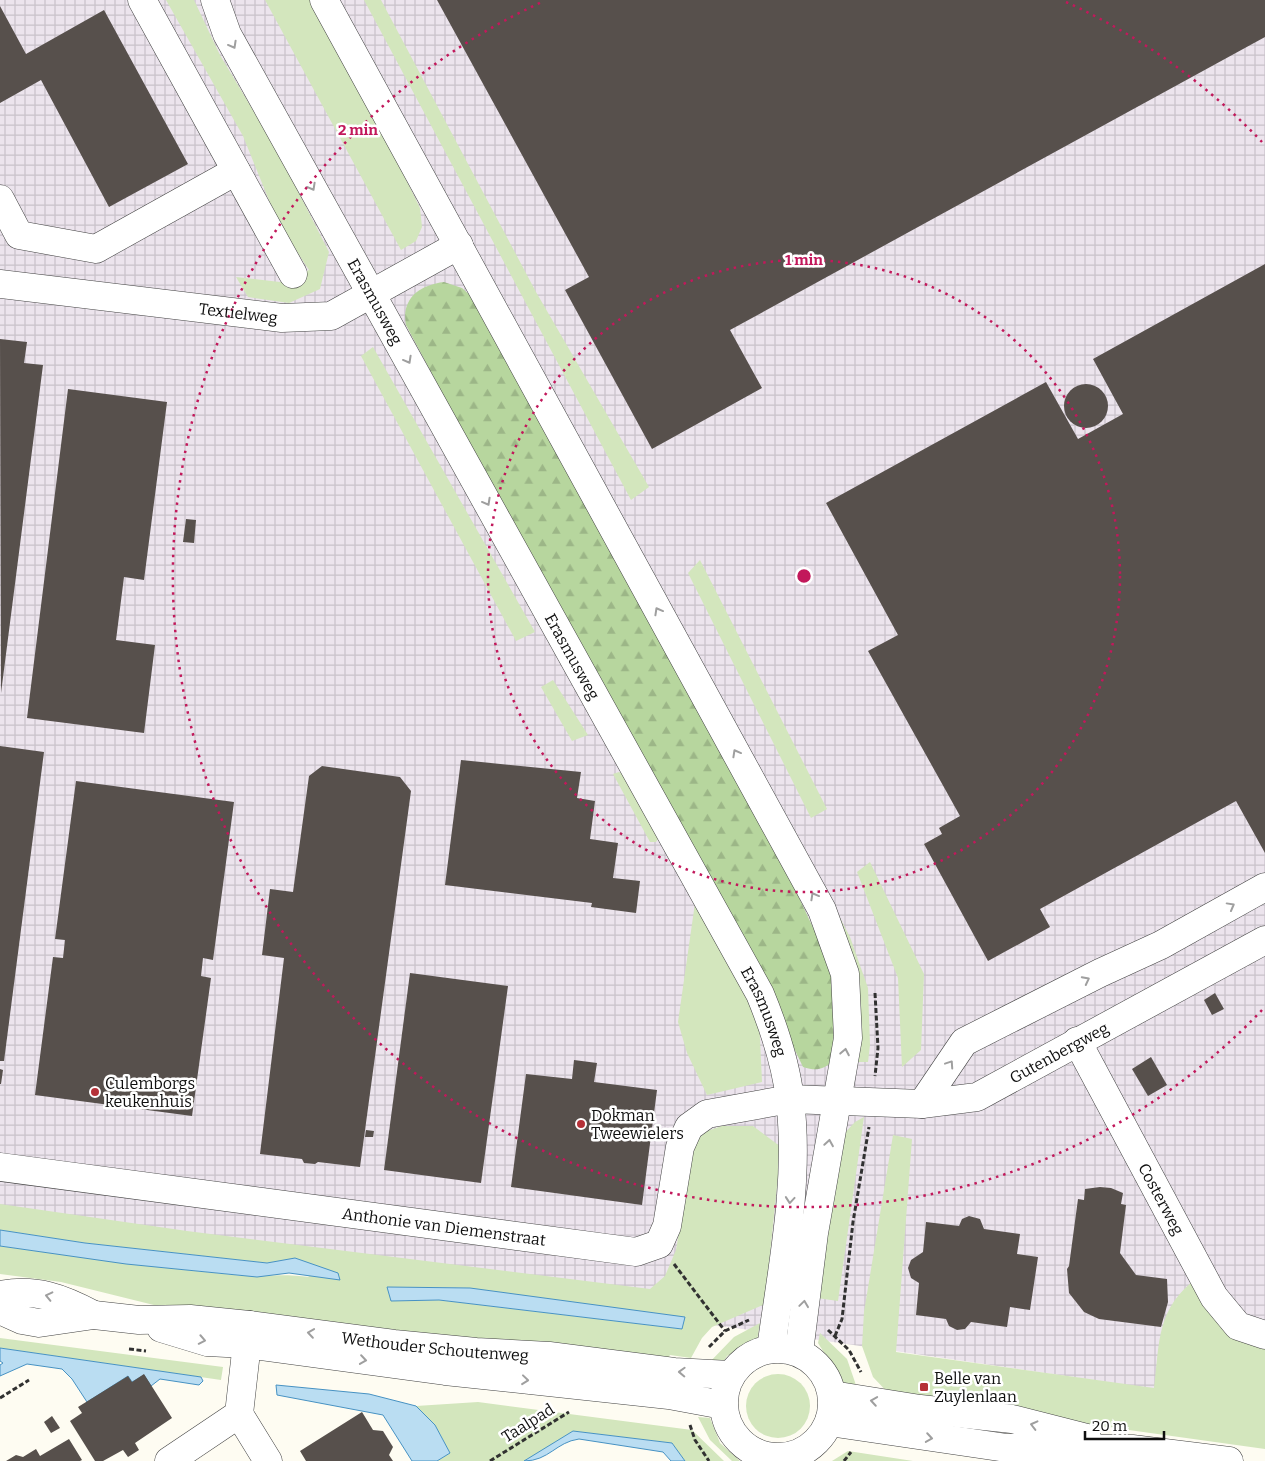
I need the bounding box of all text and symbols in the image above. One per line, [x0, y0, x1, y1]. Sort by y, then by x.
one-way arrow [227, 40, 237, 49]
text: 2 min [338, 121, 378, 139]
one-way arrow [306, 182, 316, 191]
text: 1 min [785, 251, 823, 269]
street label: Erasmusweg [344, 255, 407, 348]
street label: Textielweg [198, 299, 279, 327]
one-way arrow [401, 355, 411, 364]
one-way arrow [480, 497, 490, 506]
centre of rings [795, 567, 813, 585]
one-way arrow [655, 607, 665, 616]
street label: Erasmusweg [541, 610, 604, 703]
one-way arrow [733, 750, 743, 759]
one-way arrow [810, 892, 820, 901]
one-way arrow [1225, 902, 1234, 912]
street label: Erasmusweg [737, 963, 791, 1059]
one-way arrow [1081, 976, 1090, 986]
street label: Gutenbergweg [1006, 1018, 1112, 1087]
one-way arrow [839, 1048, 849, 1057]
one-way arrow [944, 1060, 953, 1069]
place label: Culemborgs keukenhuis [105, 1074, 195, 1111]
marker: Culemborgs keukenhuis [89, 1086, 101, 1098]
place label: Dokman Tweewielers [591, 1106, 684, 1143]
marker: Dokman Tweewielers [575, 1118, 587, 1130]
one-way arrow [823, 1139, 833, 1148]
street label: Costerweg [1135, 1160, 1188, 1238]
one-way arrow [785, 1197, 796, 1205]
street label: Anthonie van Diemenstraat [341, 1203, 547, 1249]
one-way arrow [45, 1291, 54, 1302]
one-way arrow [799, 1300, 809, 1308]
one-way arrow [307, 1328, 315, 1339]
street label: Wethouder Schoutenweg [340, 1328, 529, 1364]
one-way arrow [198, 1335, 207, 1345]
one-way arrow [360, 1354, 368, 1365]
one-way arrow [677, 1367, 685, 1377]
place label: Belle van Zuylenlaan [934, 1369, 1017, 1406]
one-way arrow [521, 1374, 529, 1385]
marker: Belle van Zuylenlaan [918, 1381, 930, 1393]
one-way arrow [869, 1396, 878, 1406]
street label: Taalpad [498, 1399, 558, 1447]
scale bar [1085, 1408, 1164, 1440]
text: 20 m [1092, 1417, 1128, 1435]
one-way arrow [1031, 1420, 1039, 1430]
one-way arrow [925, 1432, 934, 1442]

